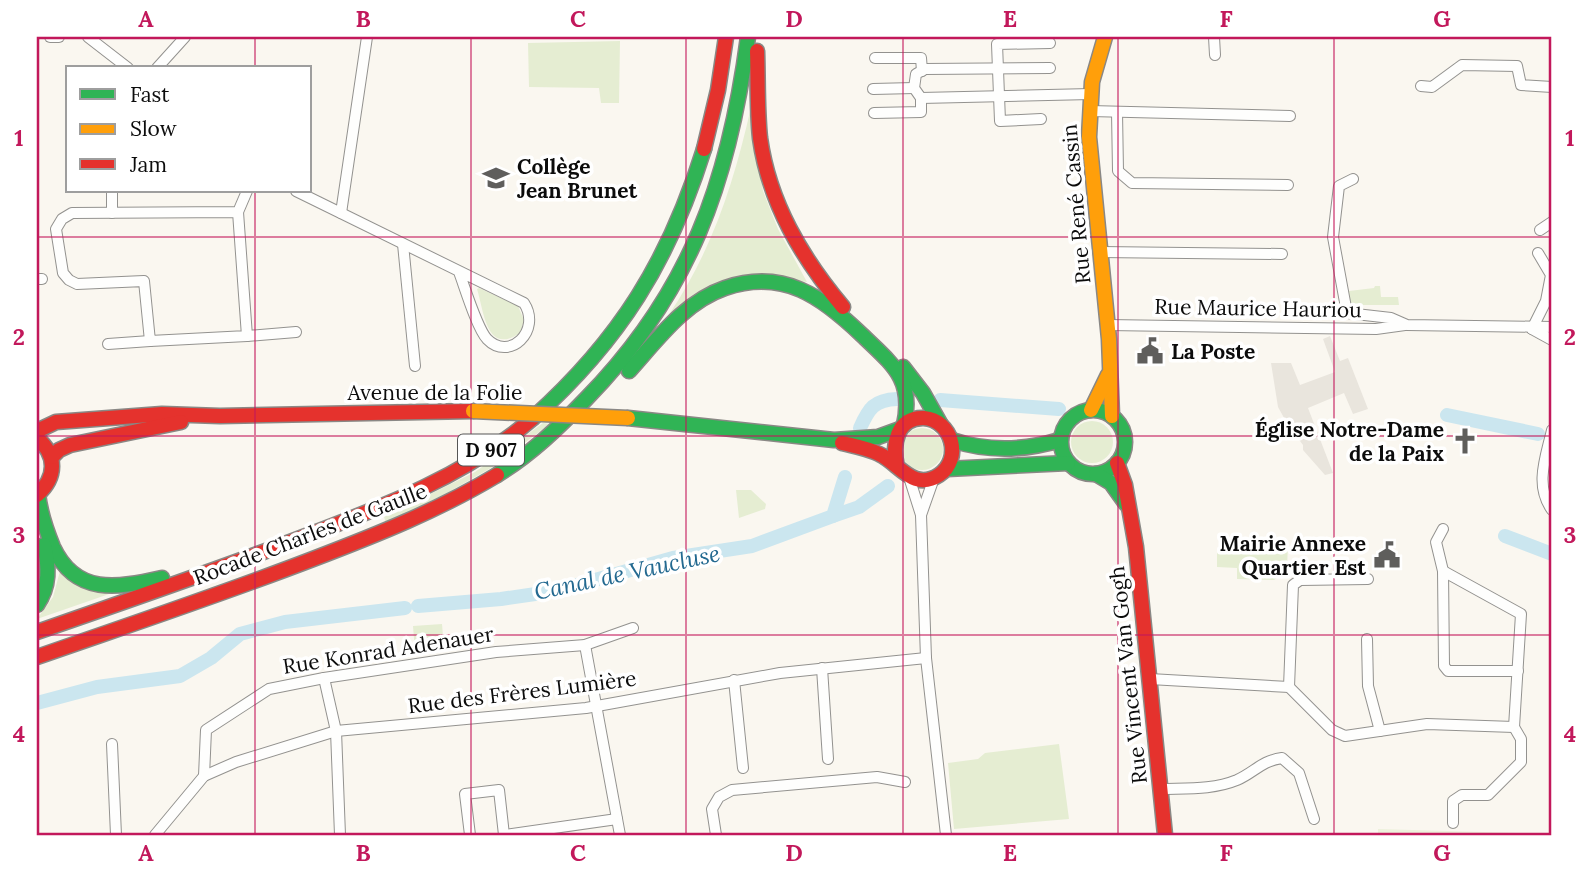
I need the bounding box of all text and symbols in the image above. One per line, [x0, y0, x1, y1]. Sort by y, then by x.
text: A [138, 4, 154, 33]
text: B [355, 4, 371, 33]
text: C [570, 4, 586, 33]
text: D [785, 4, 803, 33]
text: E [1003, 4, 1017, 33]
text: F [1219, 4, 1233, 33]
text: G [1433, 4, 1451, 33]
legend [66, 66, 312, 192]
text: Fast [130, 81, 170, 108]
text: Slow [130, 115, 177, 142]
text: 1 [14, 123, 24, 152]
street label: Rue René Cassin [1056, 123, 1096, 285]
text: 1 [1565, 123, 1575, 152]
text: Jam [129, 151, 167, 178]
place label: Collège Jean Brunet [517, 153, 638, 204]
school or university icon: Collège Jean Brunet [481, 163, 511, 193]
street label: Rue Maurice Hauriou [1154, 293, 1362, 323]
text: 2 [13, 322, 25, 351]
text: 2 [1564, 322, 1576, 351]
public building icon: La Poste [1135, 336, 1165, 366]
place label: La Poste [1171, 338, 1255, 365]
street label: Avenue de la Folie [347, 379, 522, 406]
place label: Église Notre-Dame de la Paix [1255, 416, 1444, 467]
church icon: Église Notre-Dame de la Paix [1450, 426, 1480, 456]
road number: D 907 [458, 435, 524, 466]
street label: Rocade Charles de Gaulle [190, 477, 430, 591]
text: 3 [13, 520, 25, 549]
text: 3 [1564, 520, 1576, 549]
place label: Mairie Annexe Quartier Est [1220, 530, 1366, 581]
water label: Canal de Vaucluse [531, 538, 723, 606]
public building icon: Mairie Annexe Quartier Est [1372, 540, 1402, 570]
street label: Rue Vincent Van Gogh [1103, 565, 1153, 785]
street label: Rue Konrad Adenauer [281, 620, 495, 680]
street label: Rue des Frères Lumière [406, 665, 638, 719]
text: 4 [13, 719, 25, 748]
text: 4 [1564, 719, 1576, 748]
text: A [138, 838, 154, 867]
text: B [355, 838, 371, 867]
text: C [570, 838, 586, 867]
text: D [785, 838, 803, 867]
text: E [1003, 838, 1017, 867]
text: F [1219, 838, 1233, 867]
text: G [1433, 838, 1451, 867]

